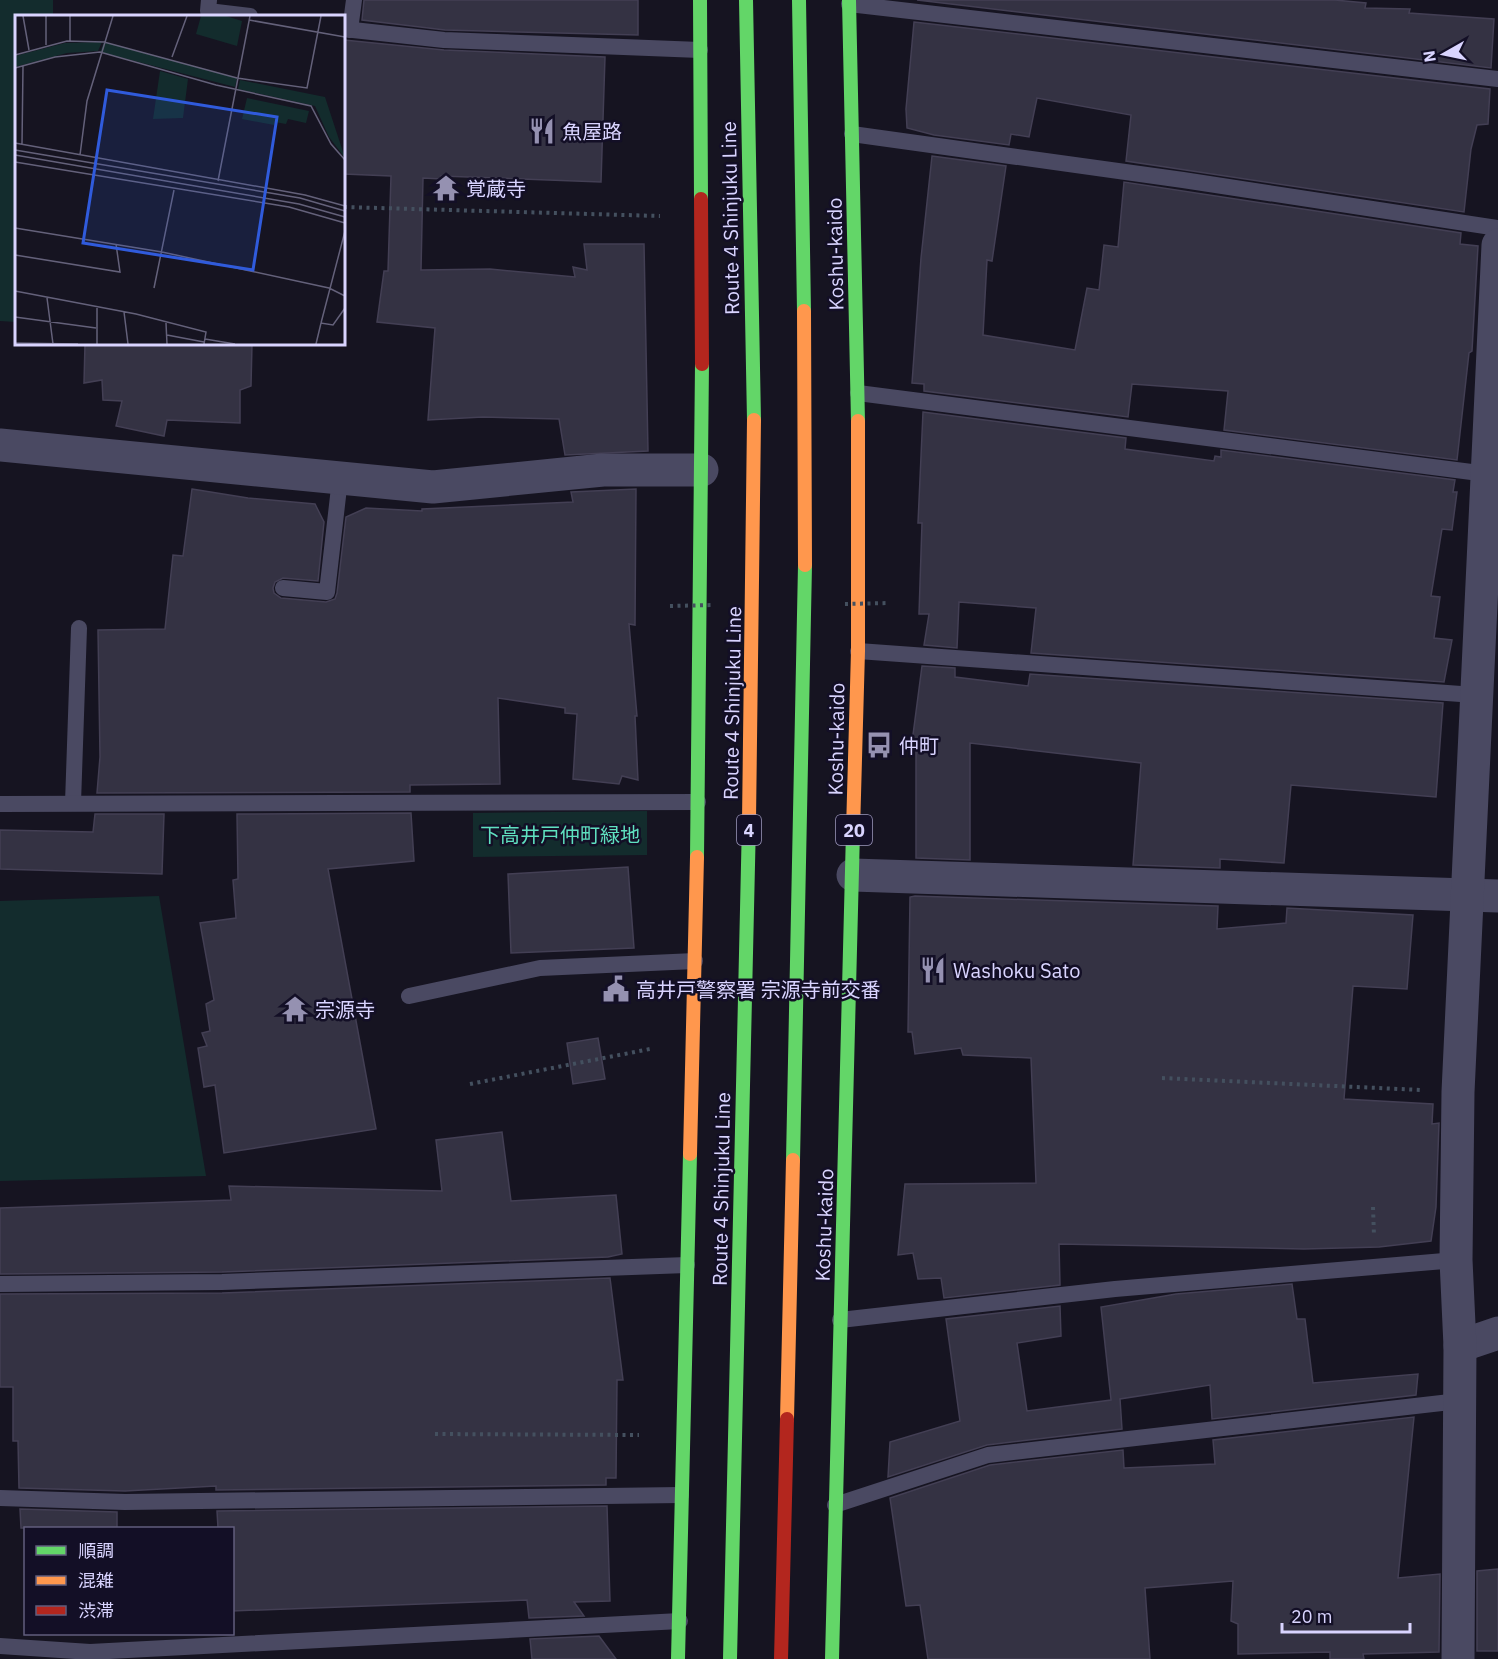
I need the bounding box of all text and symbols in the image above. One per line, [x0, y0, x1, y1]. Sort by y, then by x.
inset map [15, 15, 345, 345]
north arrow [1414, 24, 1474, 84]
text: N [1418, 49, 1440, 64]
restaurant icon: 魚屋路 [527, 116, 557, 146]
place label: 魚屋路 [562, 118, 622, 145]
street label: Route 4 Shinjuku Line [715, 121, 745, 315]
temple icon: 覚蔵寺 [431, 173, 461, 203]
place label: 覚蔵寺 [466, 175, 526, 202]
street label: Koshu-kaido [821, 197, 849, 311]
street label: Route 4 Shinjuku Line [717, 606, 747, 800]
street label: Koshu-kaido [822, 682, 850, 796]
bus stop icon: 仲町 [864, 730, 894, 760]
place label: 仲町 [899, 732, 939, 759]
road number: 4 [737, 815, 761, 845]
road number: 20 [836, 815, 872, 845]
park label: 下高井戸仲町緑地 [480, 821, 640, 848]
restaurant icon: Washoku Sato [918, 955, 948, 985]
place label: Washoku Sato [953, 957, 1080, 984]
public building icon: 高井戸警察署 宗源寺前交番 [601, 974, 631, 1004]
place label: 高井戸警察署 宗源寺前交番 [636, 976, 881, 1003]
temple icon: 宗源寺 [280, 994, 310, 1024]
place label: 宗源寺 [315, 996, 375, 1023]
street label: Route 4 Shinjuku Line [706, 1092, 736, 1286]
street label: Koshu-kaido [809, 1168, 839, 1282]
legend [24, 1527, 234, 1635]
text: 順調 [78, 1539, 114, 1562]
text: 混雑 [78, 1569, 114, 1592]
scale bar [1282, 1596, 1410, 1634]
text: 渋滞 [78, 1599, 114, 1622]
text: 20 m [1291, 1605, 1333, 1628]

